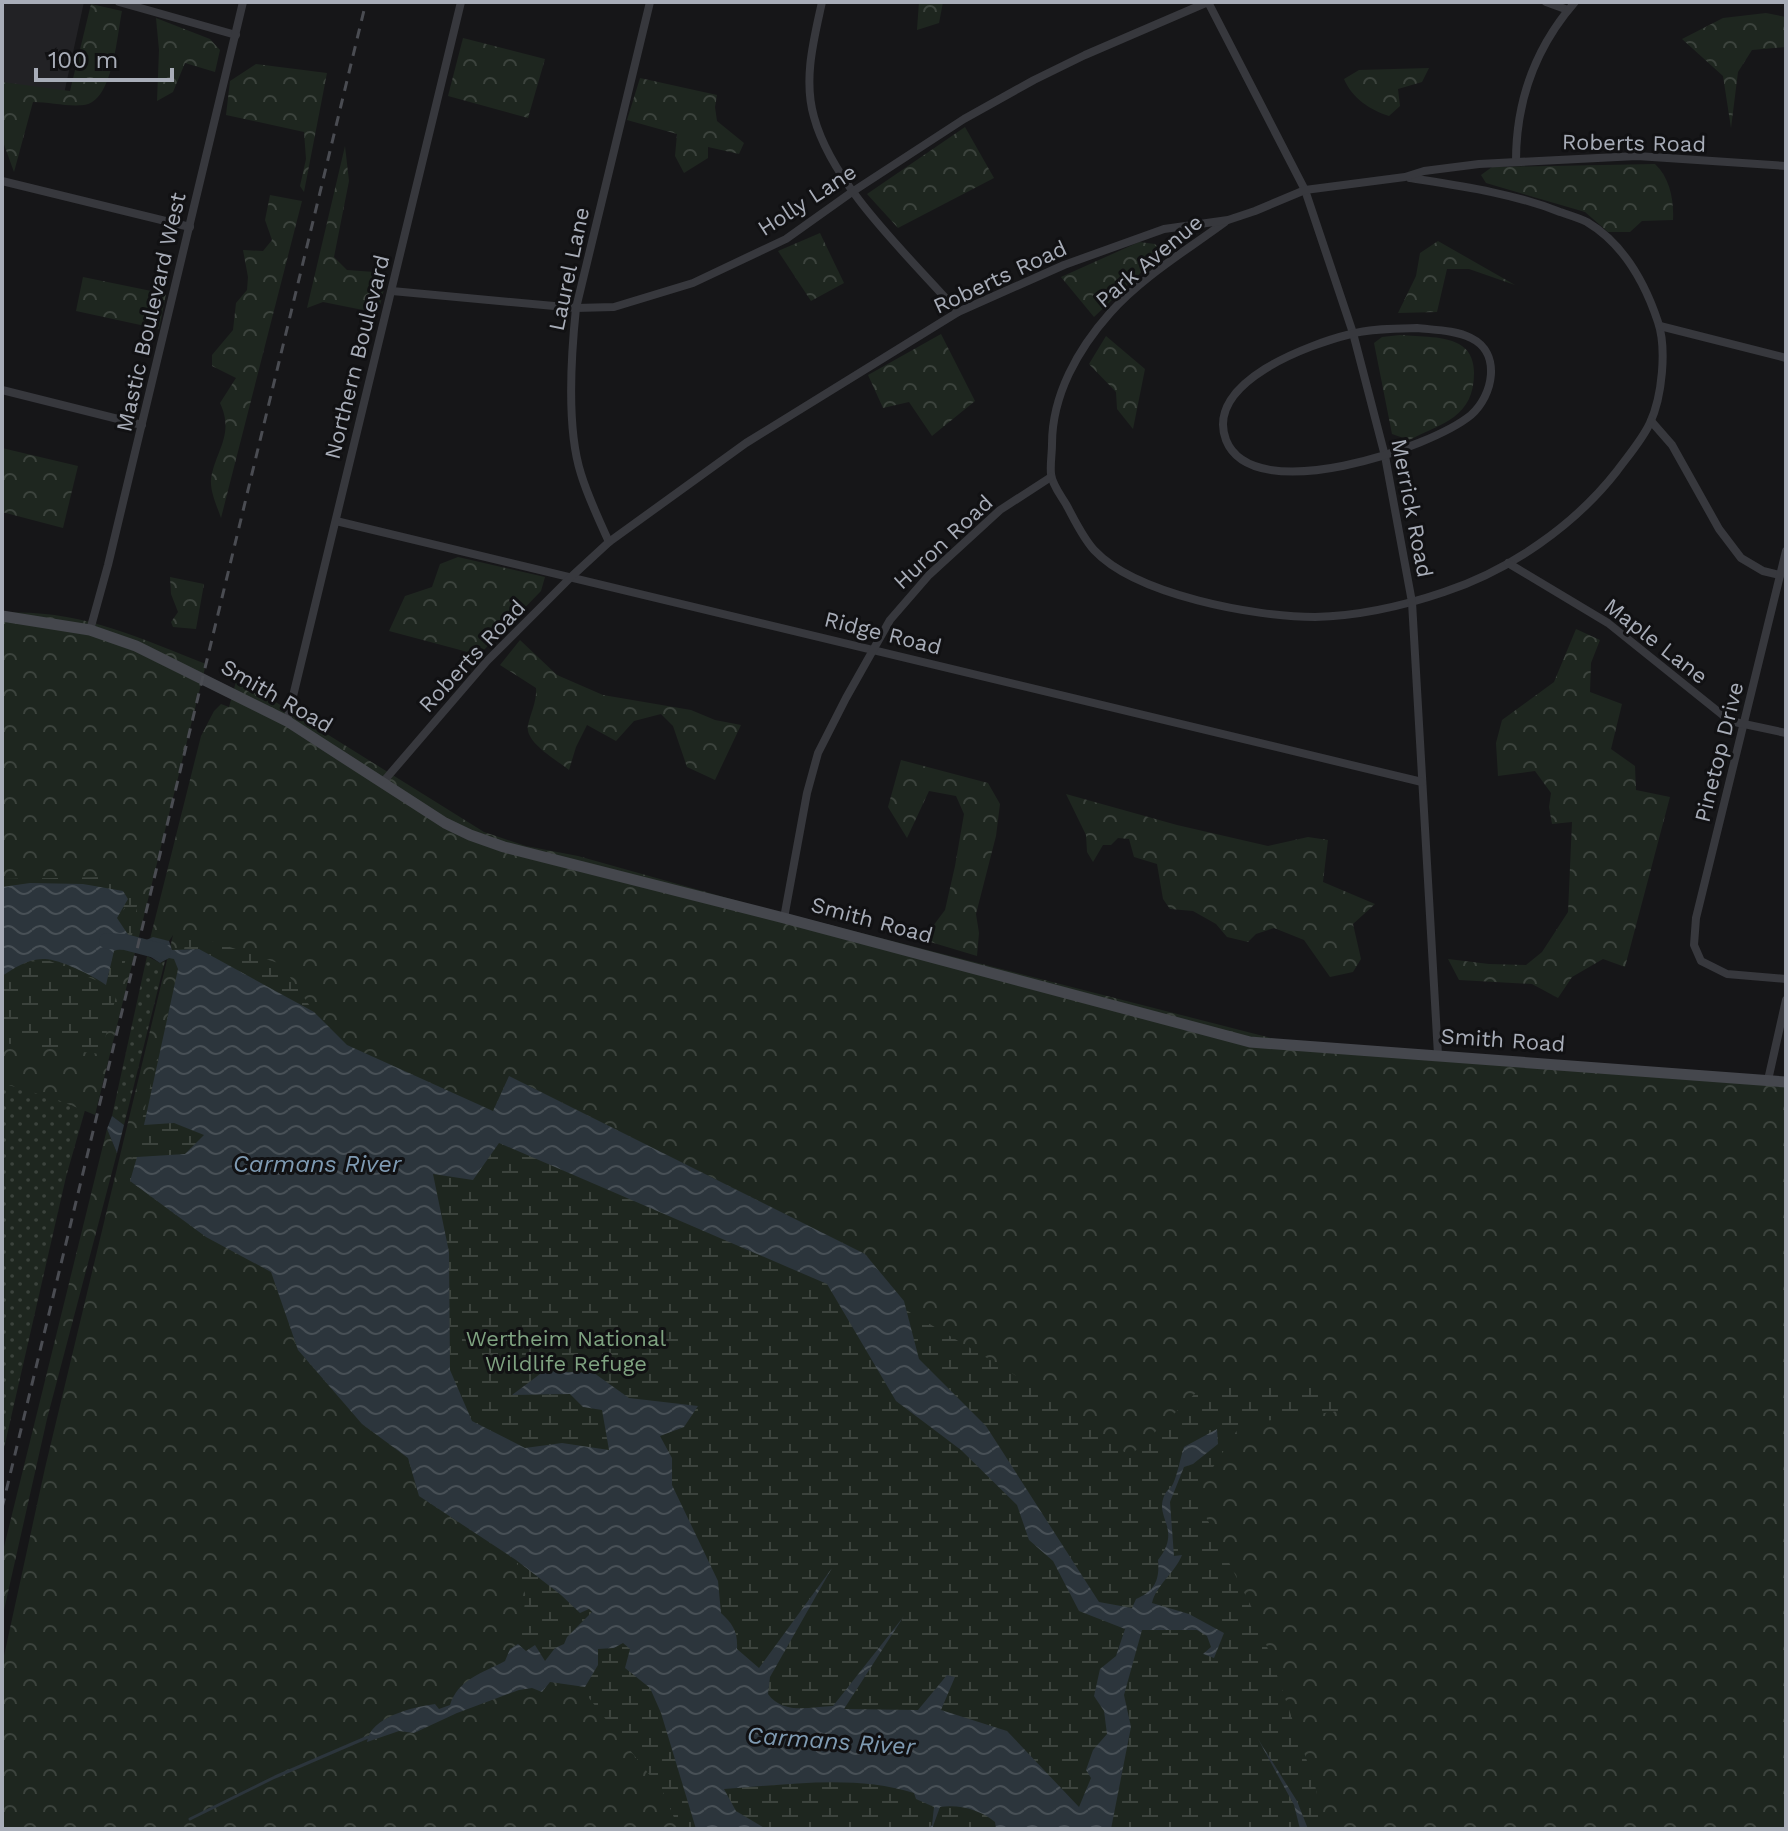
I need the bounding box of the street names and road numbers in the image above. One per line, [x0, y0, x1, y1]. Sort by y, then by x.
street label: Roberts Road [1562, 129, 1706, 157]
street label: Holly Lane [753, 159, 861, 241]
street label: Mastic Boulevard West [111, 190, 191, 434]
street label: Laurel Lane [544, 205, 594, 333]
street label: Park Avenue [1091, 209, 1207, 313]
street label: Roberts Road [929, 235, 1071, 319]
street label: Northern Boulevard [320, 252, 394, 462]
street label: Merrick Road [1386, 437, 1438, 579]
street label: Huron Road [888, 490, 998, 594]
street label: Maple Lane [1600, 593, 1712, 689]
street label: Roberts Road [414, 595, 530, 717]
street label: Ridge Road [822, 606, 944, 660]
street label: Smith Road [217, 654, 337, 738]
street label: Pinetop Drive [1689, 679, 1749, 825]
street label: Smith Road [808, 892, 936, 948]
street label: Smith Road [1440, 1023, 1566, 1057]

